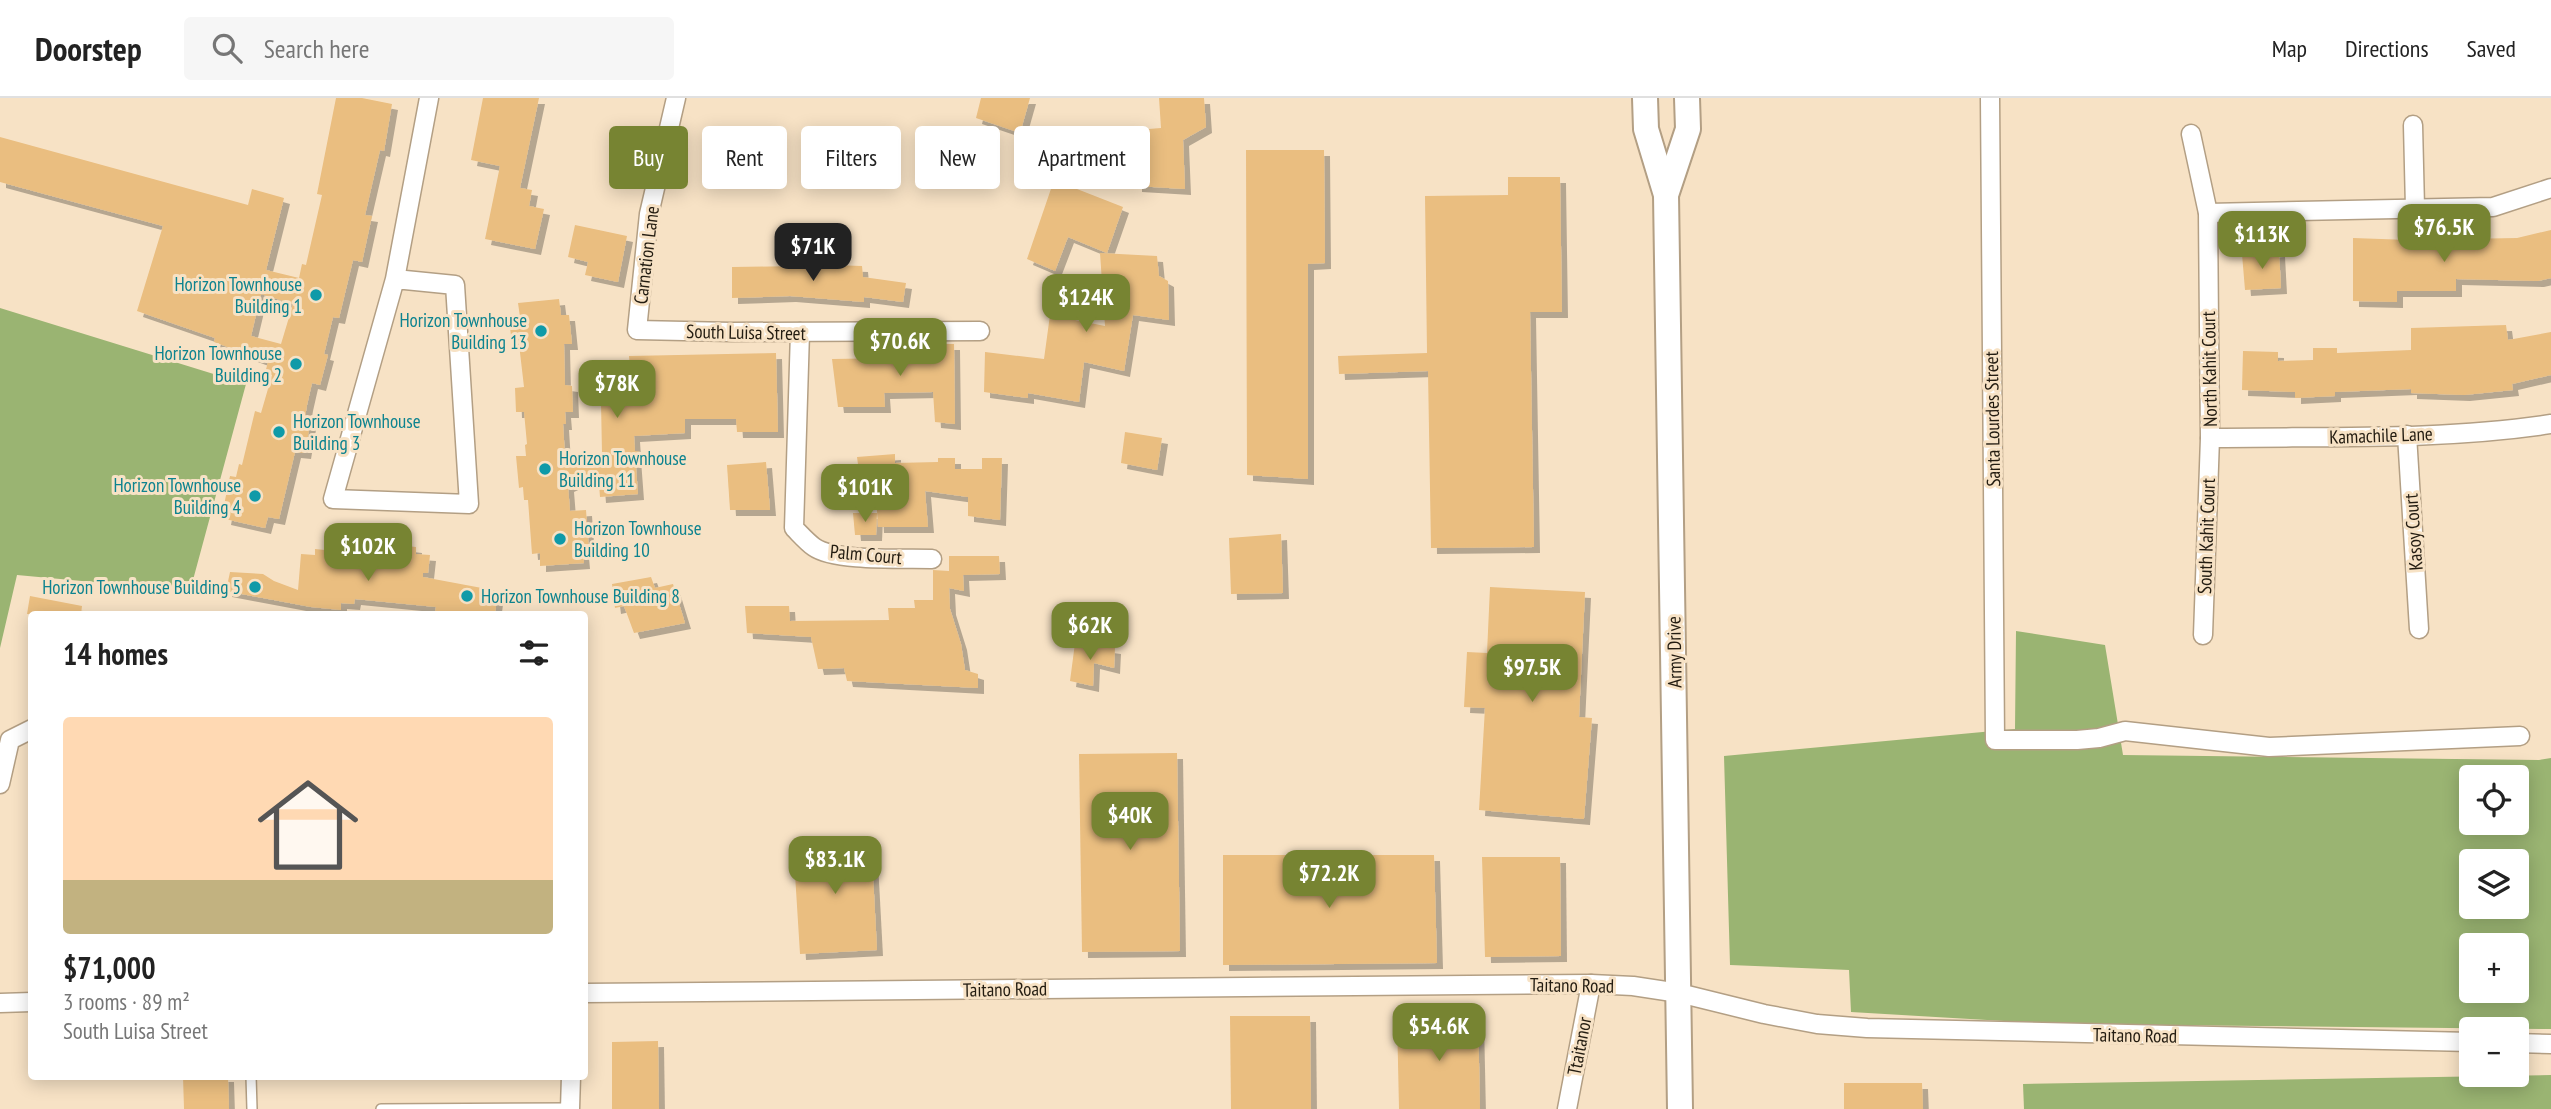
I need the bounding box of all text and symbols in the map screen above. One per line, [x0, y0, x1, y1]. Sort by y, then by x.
search box [184, 17, 674, 80]
text: Doorstep [35, 27, 142, 70]
icon: search [208, 29, 246, 67]
text: Search here [264, 32, 369, 65]
text: Map [2272, 33, 2307, 64]
text: Directions [2345, 33, 2429, 64]
text: Saved [2467, 33, 2516, 64]
chip: Buy [609, 126, 688, 189]
chip: Rent [702, 126, 787, 189]
chip: Filters [801, 126, 901, 189]
chip: New [915, 126, 1000, 189]
chip: Apartment [1014, 126, 1150, 189]
street label: Carnation Lane [628, 204, 664, 305]
pin: $76.5K [2387, 204, 2501, 264]
pin: $113K [2213, 212, 2311, 271]
text: $76.5K [2414, 212, 2474, 241]
text: $113K [2234, 219, 2290, 248]
pin: $71K [772, 223, 854, 283]
text: $71K [791, 231, 835, 260]
place label: Horizon Townhouse Building 1 [174, 272, 302, 318]
pin: $124K [1037, 274, 1135, 334]
text: $124K [1058, 282, 1114, 311]
marker: Horizon Townhouse Building 1 [308, 287, 324, 303]
place label: Horizon Townhouse Building 13 [399, 308, 527, 354]
street label: North Kahit Court [2196, 310, 2222, 427]
pin: $70.6K [843, 318, 957, 378]
street label: South Luisa Street [686, 319, 807, 345]
marker: Horizon Townhouse Building 13 [533, 323, 549, 339]
text: $70.6K [870, 326, 930, 355]
place label: Horizon Townhouse Building 2 [154, 341, 282, 387]
street label: Santa Lourdes Street [1979, 350, 2005, 487]
marker: Horizon Townhouse Building 2 [288, 356, 304, 372]
pin: $78K [576, 360, 658, 420]
text: $78K [595, 368, 639, 397]
place label: Horizon Townhouse Building 3 [293, 409, 421, 455]
street label: Kamachile Lane [2329, 421, 2433, 449]
marker: Horizon Townhouse Building 3 [271, 424, 287, 440]
place label: Horizon Townhouse Building 11 [559, 446, 687, 492]
marker: Horizon Townhouse Building 11 [537, 461, 553, 477]
pin: $101K [816, 464, 914, 524]
text: $101K [837, 472, 893, 501]
place label: Horizon Townhouse Building 4 [113, 473, 241, 519]
street label: South Kahit Court [2192, 477, 2220, 594]
marker: Horizon Townhouse Building 4 [247, 488, 263, 504]
street label: Kasoy Court [2398, 492, 2428, 571]
place label: Horizon Townhouse Building 10 [574, 516, 702, 562]
pin: $102K [319, 524, 417, 583]
text: $102K [340, 531, 396, 560]
marker: Horizon Townhouse Building 10 [552, 531, 568, 547]
street label: Palm Court [829, 539, 904, 569]
place label: Horizon Townhouse Building 5 [42, 575, 241, 599]
marker: Horizon Townhouse Building 5 [247, 579, 263, 595]
place label: Horizon Townhouse Building 8 [481, 584, 680, 608]
marker: Horizon Townhouse Building 8 [459, 588, 475, 604]
pin: $62K [1049, 602, 1131, 662]
text: $62K [1068, 610, 1112, 639]
street label: Army Drive [1661, 616, 1687, 688]
text: 14 homes [63, 634, 168, 673]
icon: filters [515, 634, 553, 672]
pin: $97.5K [1475, 644, 1589, 704]
text: $97.5K [1503, 652, 1561, 681]
icon: home [245, 762, 371, 888]
map controls [2459, 765, 2529, 1087]
button: locate [2459, 765, 2529, 835]
pin: $40K [1089, 792, 1171, 852]
text: $40K [1108, 800, 1152, 829]
pin: $83.1K [778, 836, 892, 896]
text: $83.1K [805, 844, 865, 873]
button: layers [2459, 849, 2529, 919]
pin: $72.2K [1272, 850, 1386, 910]
text: $72.2K [1299, 858, 1359, 887]
button: + [2459, 933, 2529, 1003]
text: $71,000 [63, 948, 156, 987]
street label: Taitano Road [1530, 972, 1614, 998]
street label: Taitano Road [963, 976, 1047, 1002]
text: 3 rooms · 89 m² [63, 987, 190, 1016]
pin: $54.6K [1382, 1004, 1496, 1063]
text: $54.6K [1409, 1011, 1469, 1040]
street label: Ttaitanor [1562, 1014, 1597, 1077]
text: South Luisa Street [63, 1016, 208, 1045]
button: − [2459, 1017, 2529, 1087]
street label: Taitano Road [2093, 1022, 2177, 1048]

